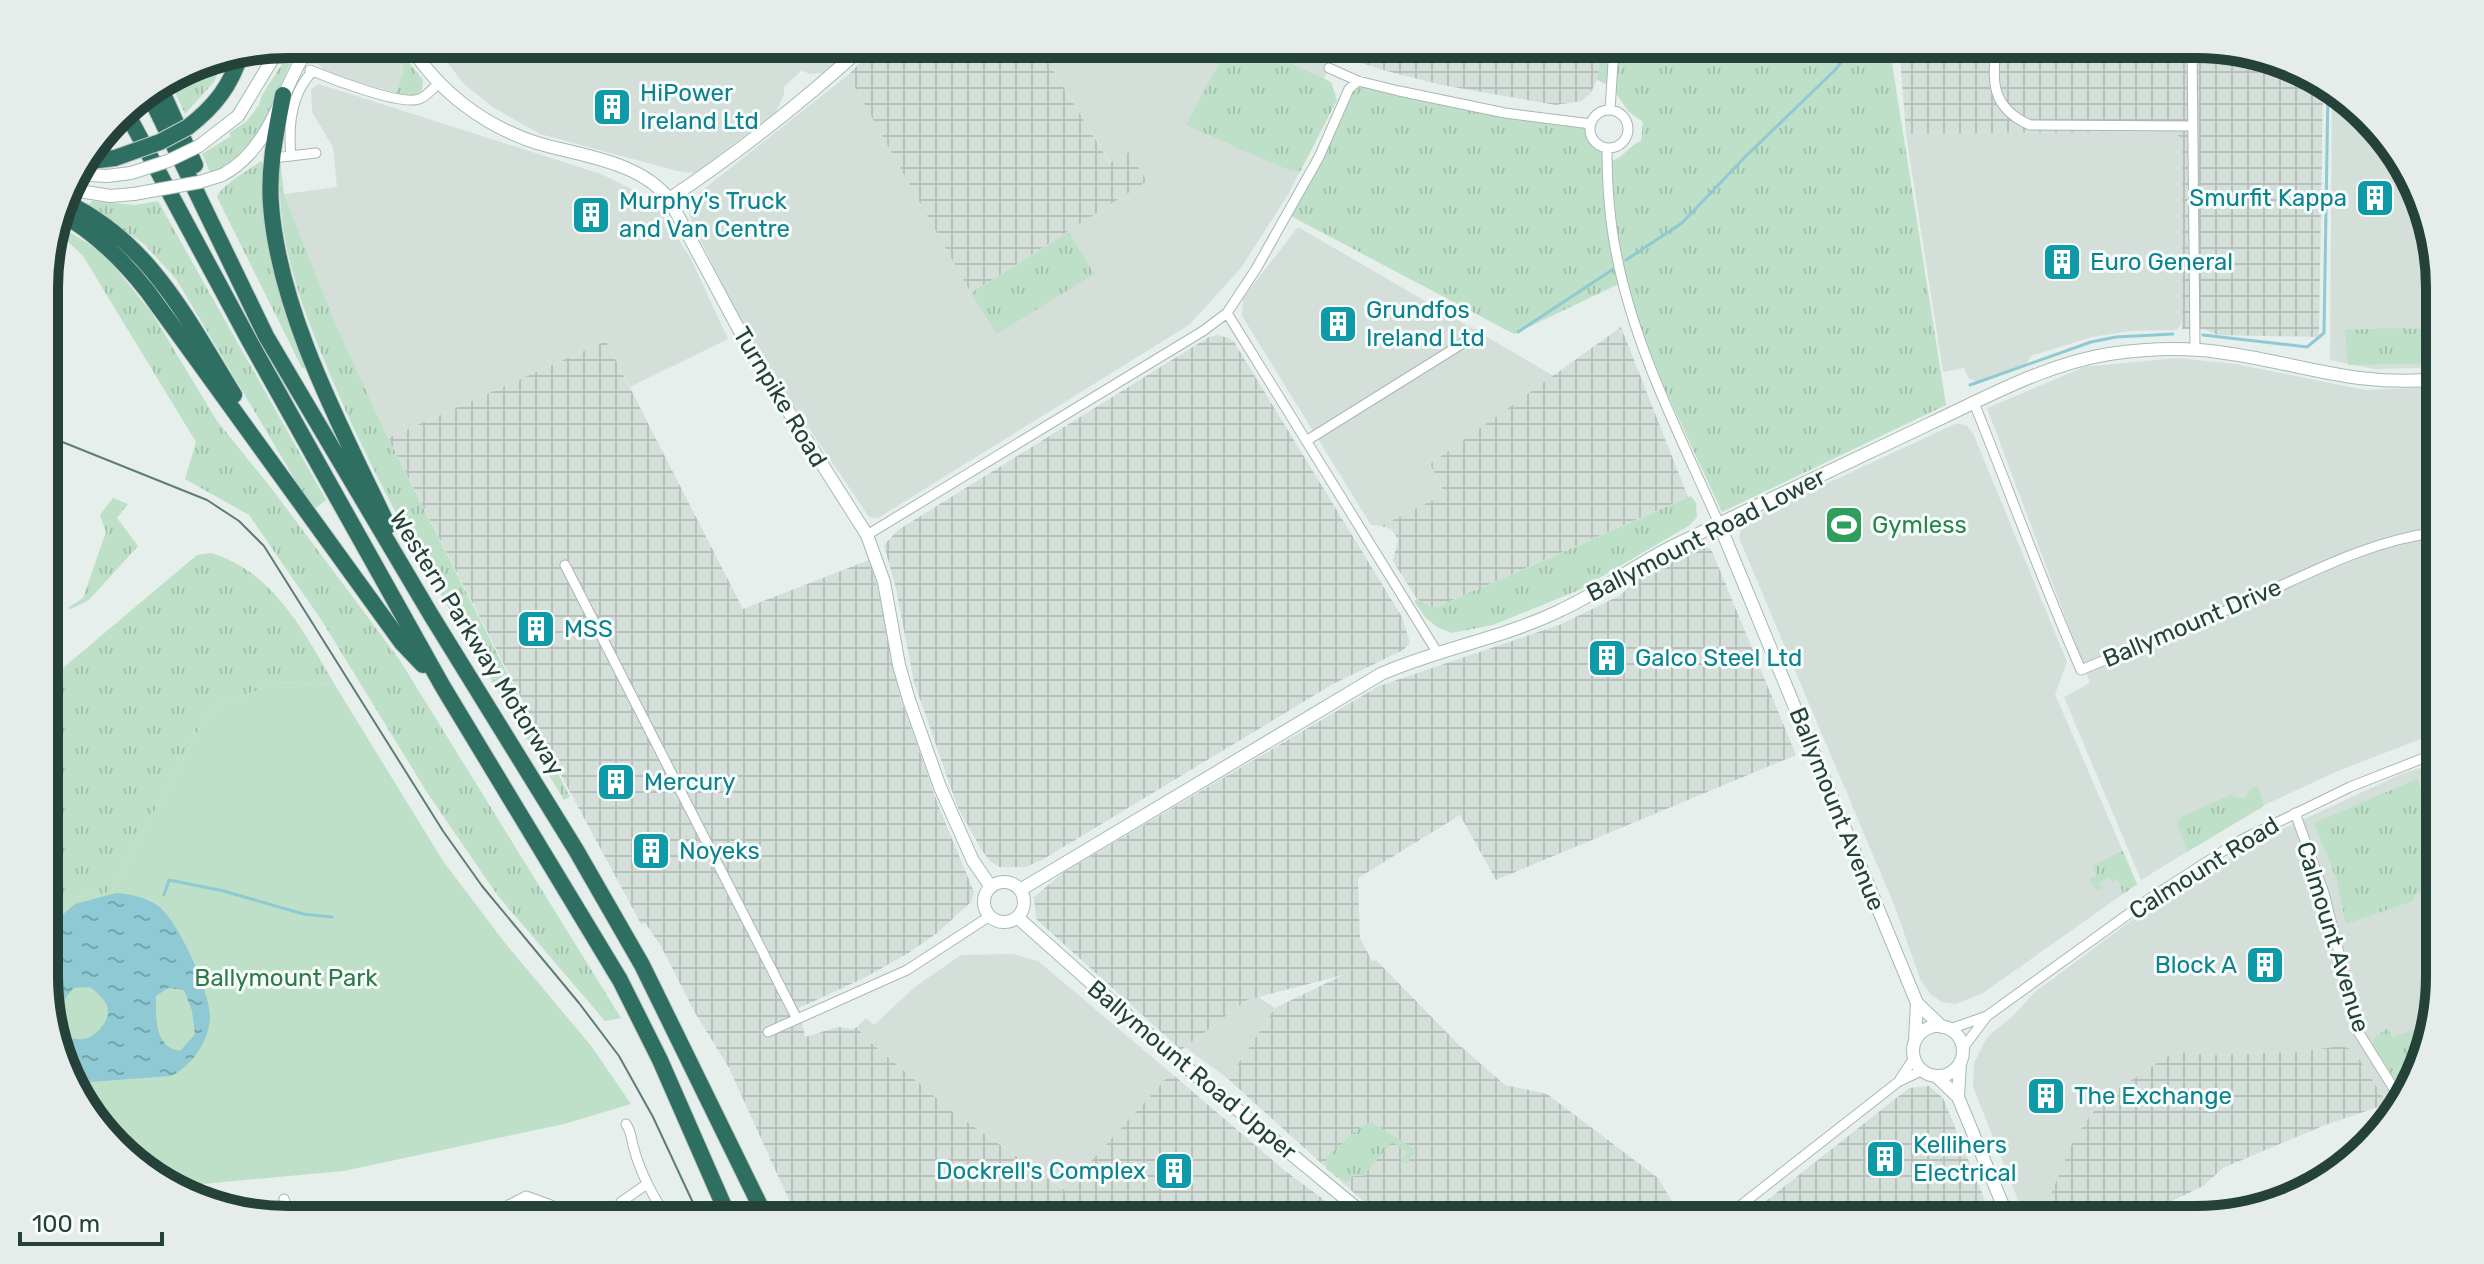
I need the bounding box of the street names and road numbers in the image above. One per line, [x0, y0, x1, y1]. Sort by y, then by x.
street label: Turnpike Road [727, 322, 833, 472]
street label: Ballymount Road Lower [1582, 463, 1830, 607]
street label: Western Parkway Motorway [384, 505, 570, 781]
street label: Ballymount Drive [2099, 573, 2285, 673]
street label: Ballymount Avenue [1783, 703, 1891, 915]
street label: Calmount Road [2124, 811, 2284, 925]
street label: Calmount Avenue [2291, 838, 2375, 1036]
street label: Ballymount Road Upper [1082, 974, 1302, 1166]

